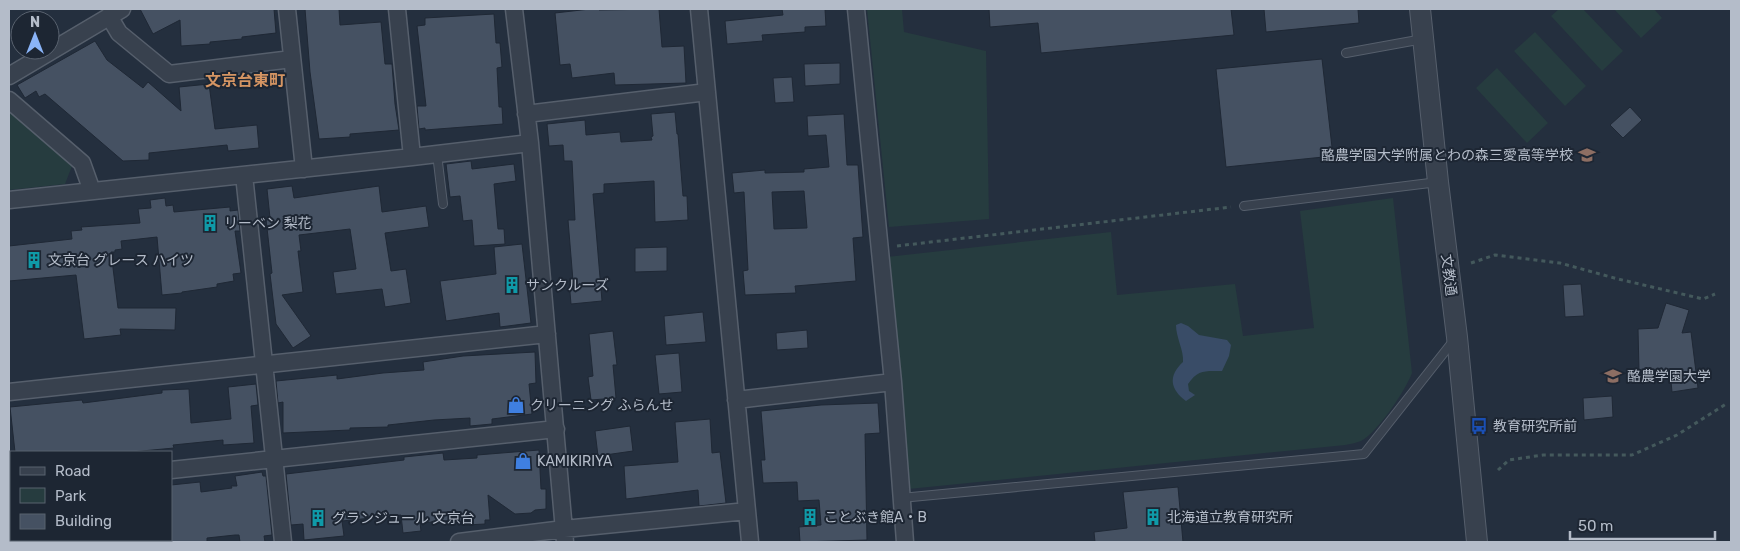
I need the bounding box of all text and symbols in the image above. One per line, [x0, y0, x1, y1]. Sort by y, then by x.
north arrow [10, 10, 60, 60]
text: N [30, 14, 40, 31]
district label: 文京台東町 [205, 71, 285, 90]
school or university icon: 酪農学園大学附属とわの森三愛高等学校 [1577, 145, 1597, 165]
place label: 酪農学園大学附属とわの森三愛高等学校 [1321, 147, 1573, 164]
building icon: リーベン 梨花 [200, 213, 220, 233]
place label: リーベン 梨花 [224, 215, 311, 232]
building icon: 文京台 グレース ハイツ [24, 250, 44, 270]
place label: 文京台 グレース ハイツ [48, 252, 194, 269]
street label: 文教通 [1438, 253, 1459, 297]
building icon: サンクルーズ [502, 275, 522, 295]
place label: サンクルーズ [526, 277, 609, 294]
school or university icon: 酪農学園大学 [1603, 366, 1623, 386]
place label: 酪農学園大学 [1627, 368, 1711, 385]
shop icon: クリーニング ふらんせ [506, 395, 526, 415]
place label: クリーニング ふらんせ [530, 397, 673, 414]
bus stop icon: 教育研究所前 [1469, 416, 1489, 436]
place label: 教育研究所前 [1493, 418, 1577, 435]
legend [10, 451, 172, 541]
shop icon: KAMIKIRIYA [513, 451, 533, 471]
place label: KAMIKIRIYA [537, 453, 613, 470]
text: Road [55, 462, 91, 480]
text: Park [55, 487, 86, 505]
building icon: ことぶき館A・B [800, 507, 820, 527]
building icon: 北海道立教育研究所 [1143, 507, 1163, 527]
building icon: グランジュール 文京台 [308, 508, 328, 528]
scale bar [1570, 508, 1715, 540]
place label: ことぶき館A・B [824, 509, 927, 526]
place label: 北海道立教育研究所 [1167, 509, 1293, 526]
place label: グランジュール 文京台 [332, 510, 474, 527]
text: Building [55, 512, 112, 530]
text: 50 m [1578, 517, 1613, 535]

